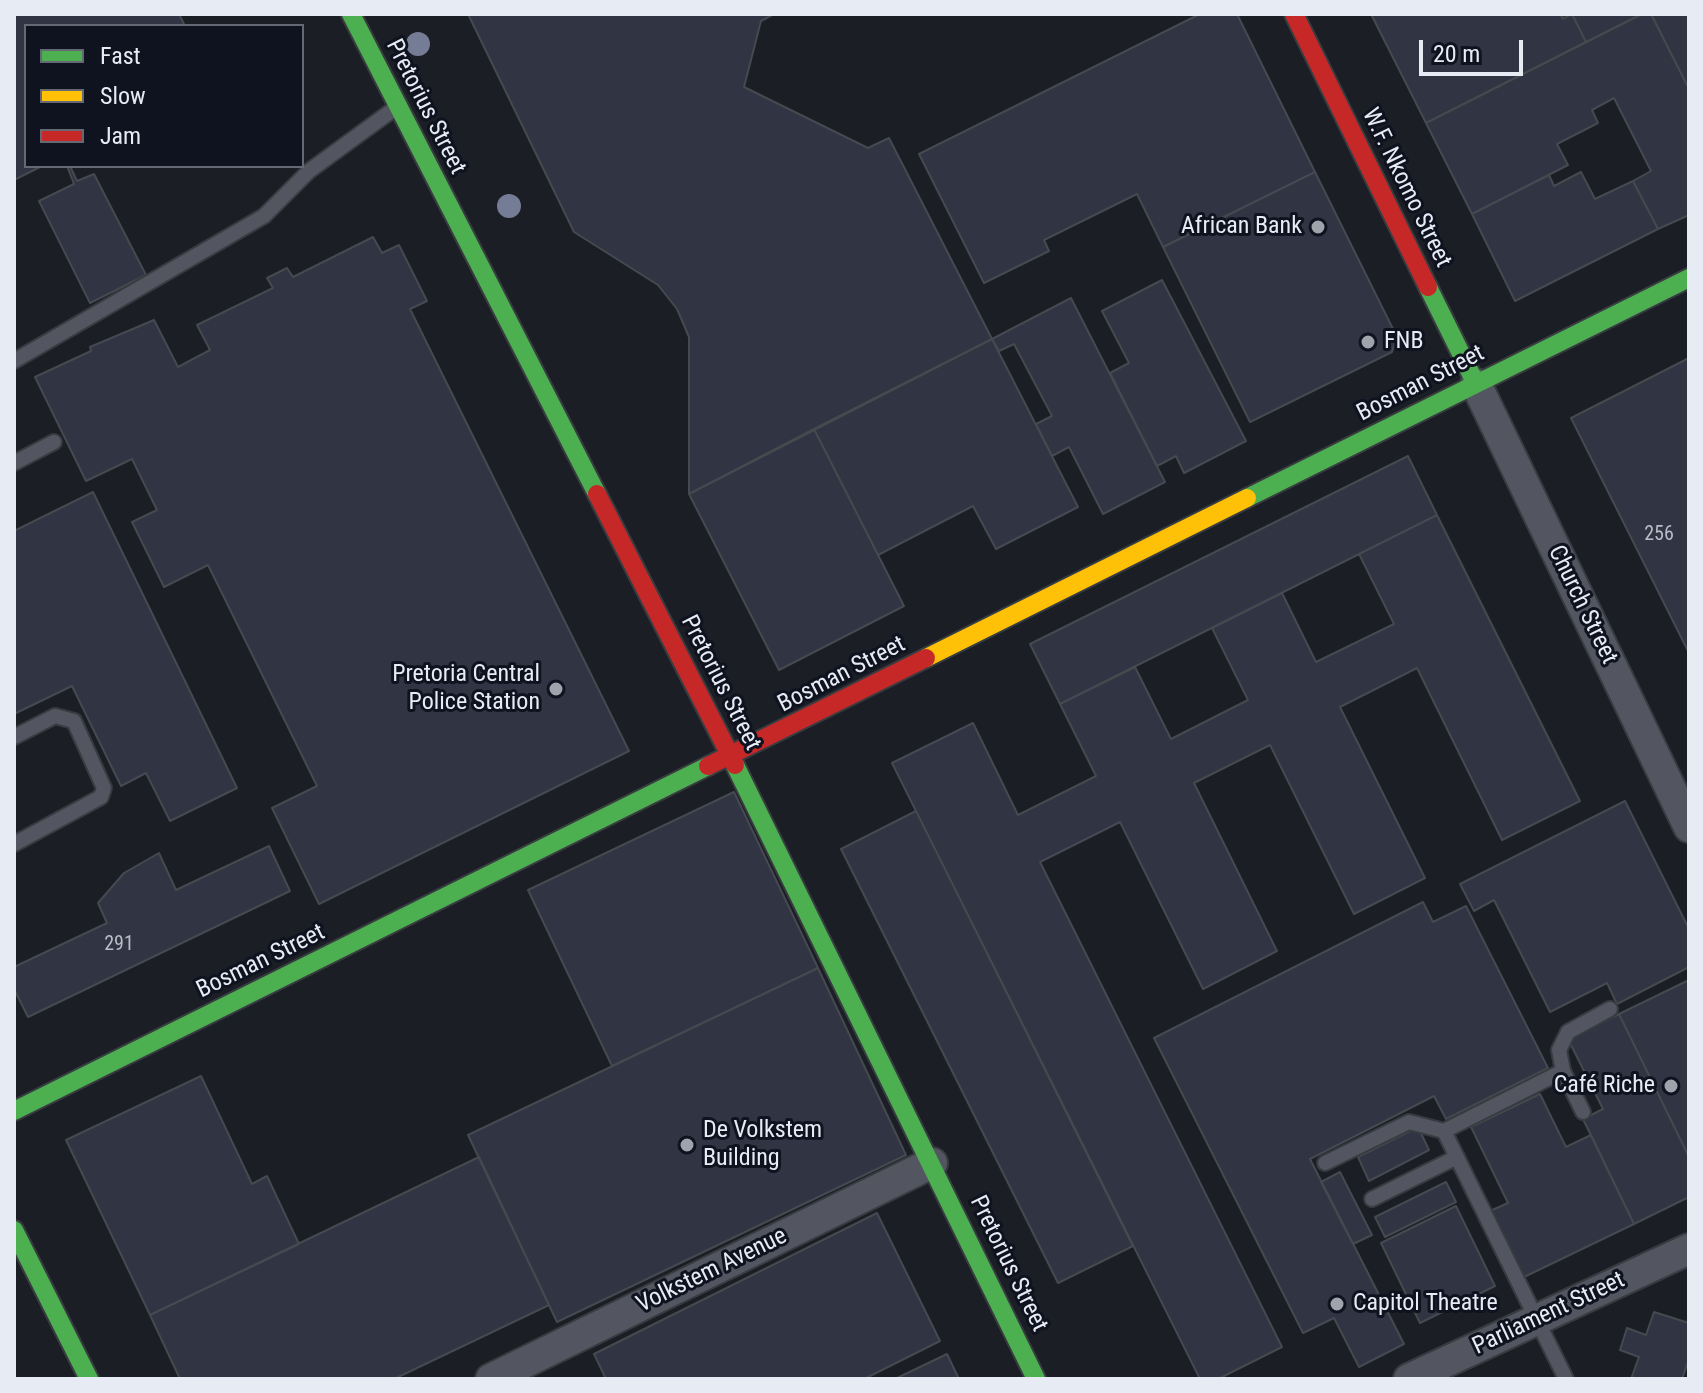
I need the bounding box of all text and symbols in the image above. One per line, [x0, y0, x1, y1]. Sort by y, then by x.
legend [24, 24, 304, 168]
scale bar [1423, 24, 1527, 74]
street label: Pretorius Street [379, 35, 471, 179]
text: 20 m [1433, 40, 1480, 68]
text: Fast [100, 42, 141, 70]
text: Slow [100, 82, 146, 110]
street label: W.F. Nkomo Street [1355, 104, 1457, 272]
text: Jam [100, 122, 141, 150]
place label: African Bank [1181, 213, 1302, 241]
marker: African Bank [1309, 218, 1327, 236]
place label: FNB [1384, 328, 1424, 356]
marker: FNB [1359, 333, 1377, 351]
street label: Bosman Street [1353, 340, 1489, 428]
house number: 256 [1644, 523, 1674, 547]
street label: Church Street [1541, 541, 1623, 669]
street label: Pretorius Street [674, 611, 766, 755]
street label: Bosman Street [774, 631, 910, 719]
place label: Pretoria Central Police Station [392, 661, 540, 717]
marker: Pretoria Central Police Station [547, 680, 565, 698]
street label: Bosman Street [192, 919, 330, 1005]
house number: 291 [104, 933, 134, 957]
place label: Café Riche [1554, 1072, 1655, 1100]
marker: Café Riche [1662, 1077, 1680, 1095]
place label: De Volkstem Building [703, 1117, 822, 1173]
marker: De Volkstem Building [678, 1136, 696, 1154]
street label: Pretorius Street [963, 1191, 1053, 1337]
street label: Volkstem Avenue [632, 1222, 792, 1320]
street label: Parliament Street [1468, 1266, 1630, 1362]
place label: Capitol Theatre [1353, 1290, 1498, 1318]
marker: Capitol Theatre [1328, 1295, 1346, 1313]

